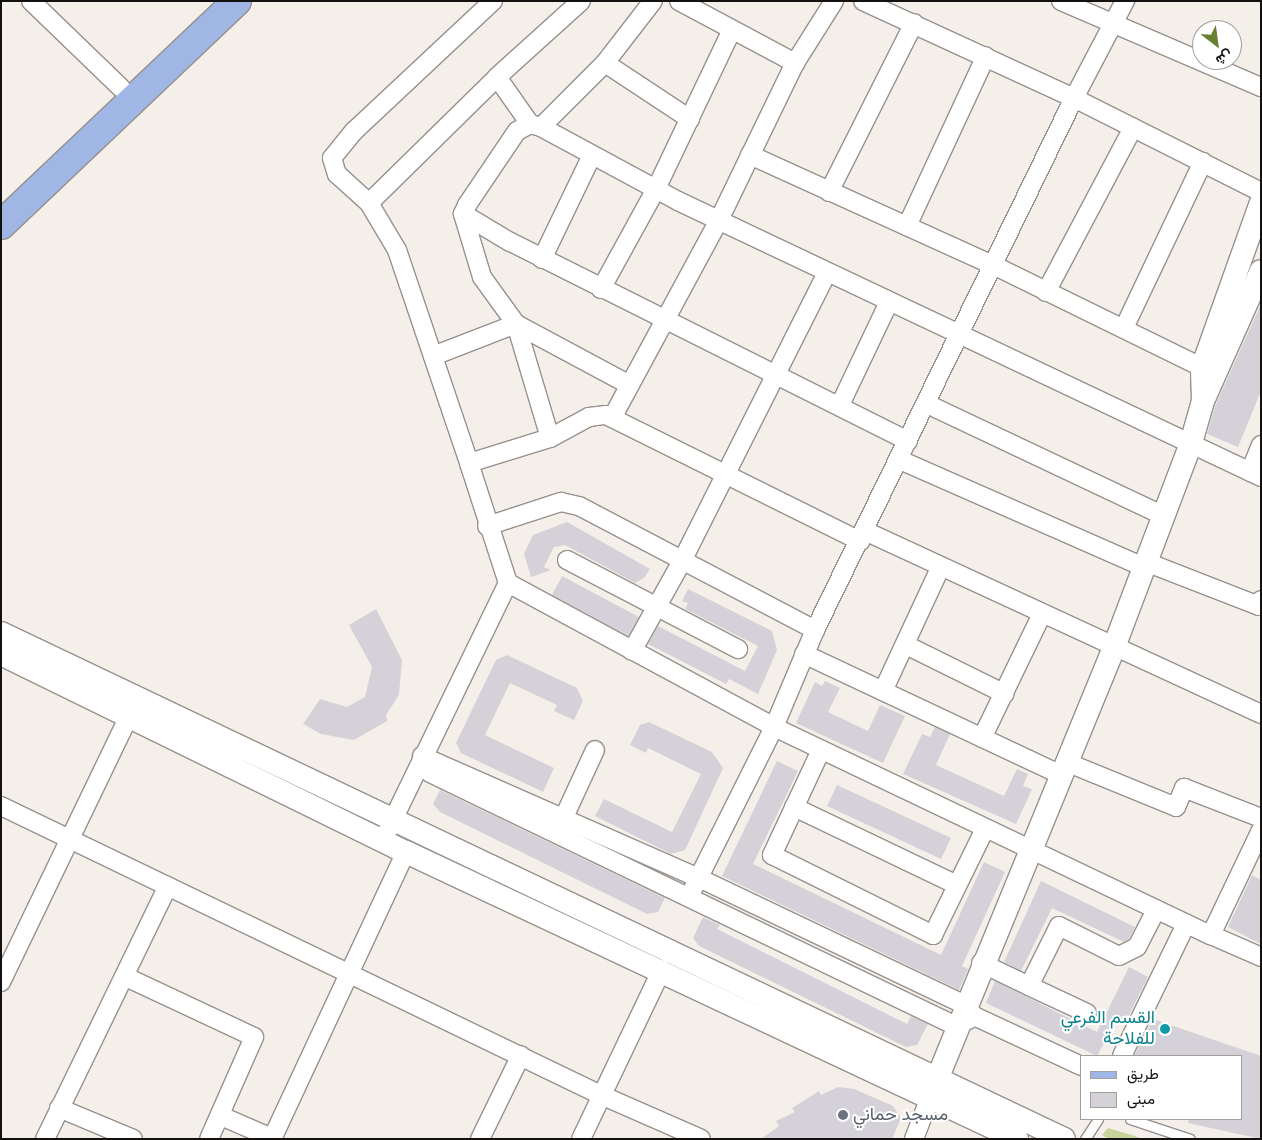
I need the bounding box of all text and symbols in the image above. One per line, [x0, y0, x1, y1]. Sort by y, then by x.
north arrow [1192, 20, 1242, 70]
text: ش [1212, 44, 1237, 71]
place label: القسم الفرعي للفلاحة [1061, 1008, 1155, 1050]
marker: القسم الفرعي للفلاحة [1159, 1023, 1171, 1035]
legend [1080, 1055, 1242, 1120]
text: طريق [1127, 1063, 1159, 1086]
text: مبنى [1127, 1088, 1155, 1111]
place label: مسجد حماني [853, 1104, 948, 1126]
marker: مسجد حماني [837, 1109, 849, 1121]

